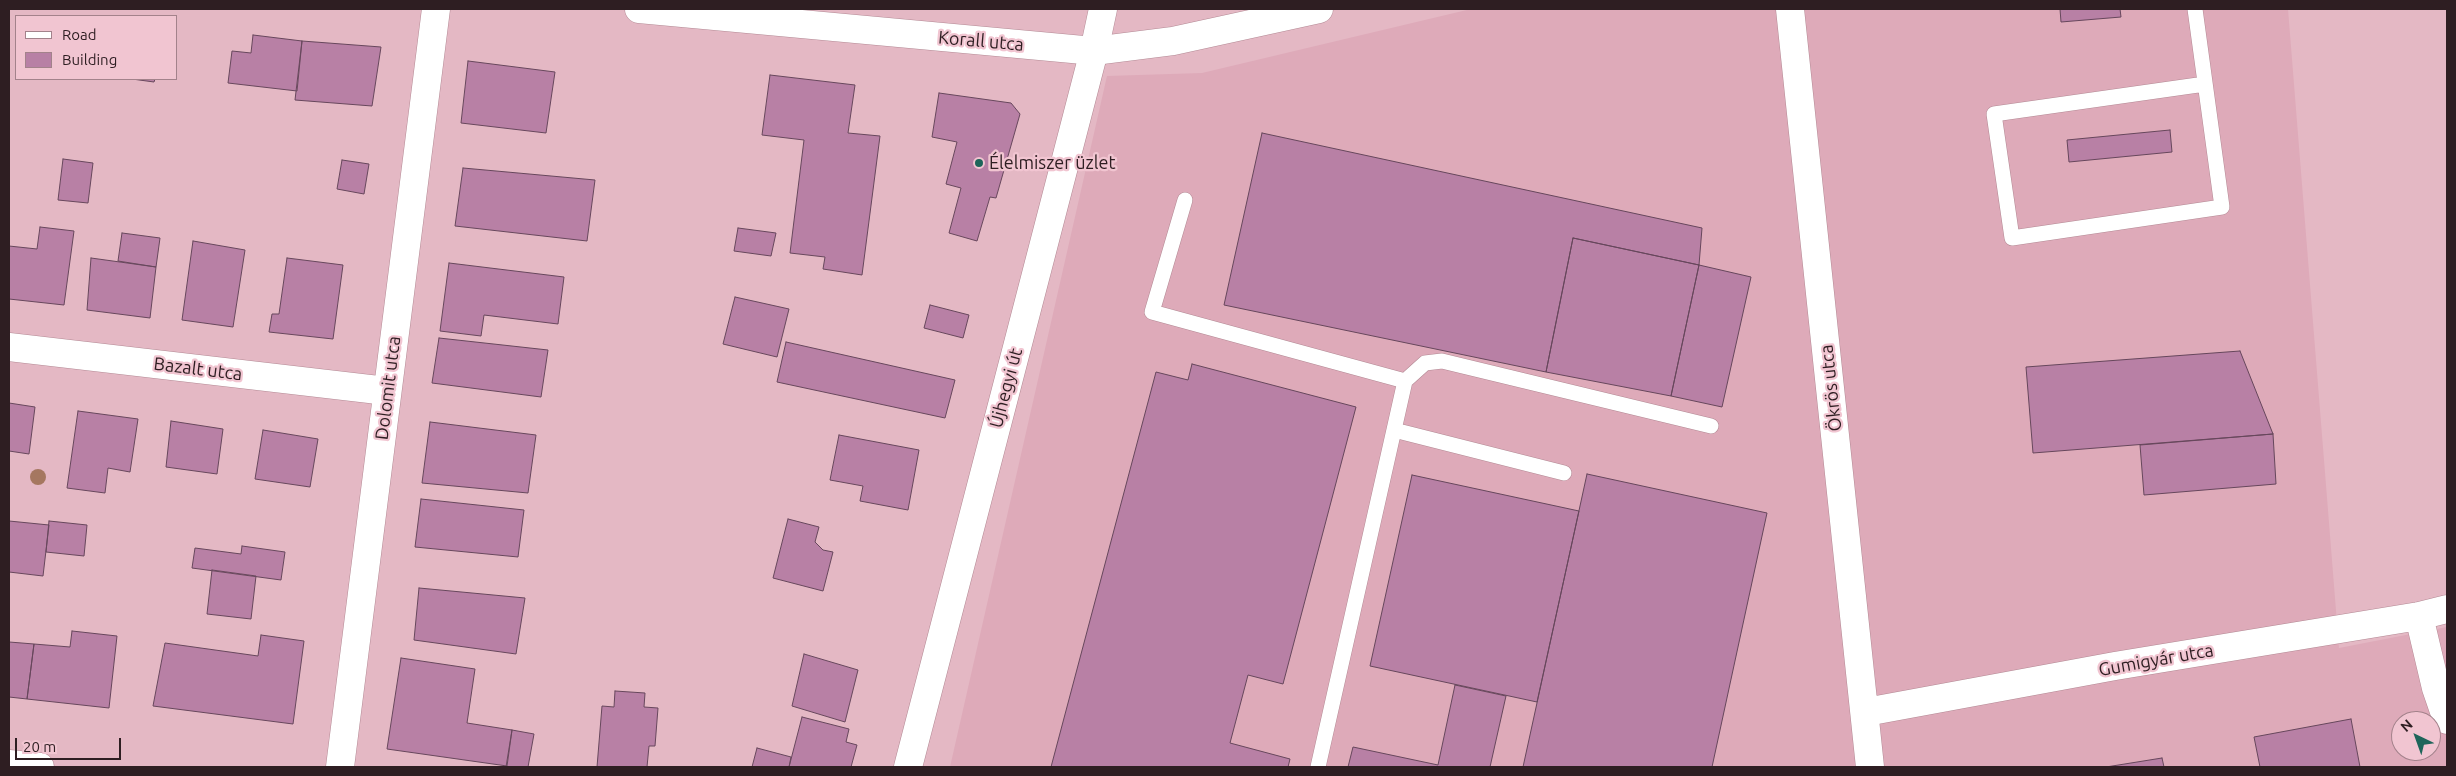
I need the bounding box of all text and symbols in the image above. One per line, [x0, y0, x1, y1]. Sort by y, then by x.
legend [15, 15, 178, 80]
text: Road [62, 26, 97, 43]
street label: Korall utca [937, 27, 1025, 55]
text: Building [62, 51, 117, 68]
place label: Élelmiszer üzlet [989, 152, 1115, 174]
marker: Élelmiszer üzlet [973, 157, 985, 169]
street label: Dolomit utca [371, 335, 405, 441]
street label: Ökrös utca [1816, 344, 1846, 432]
street label: Újhegyi út [985, 346, 1027, 430]
street label: Bazalt utca [153, 353, 243, 385]
street label: Gumigyár utca [2097, 639, 2215, 681]
north arrow [2391, 711, 2441, 761]
text: N [2397, 716, 2416, 735]
scale bar [18, 728, 124, 760]
text: 20 m [23, 738, 56, 755]

